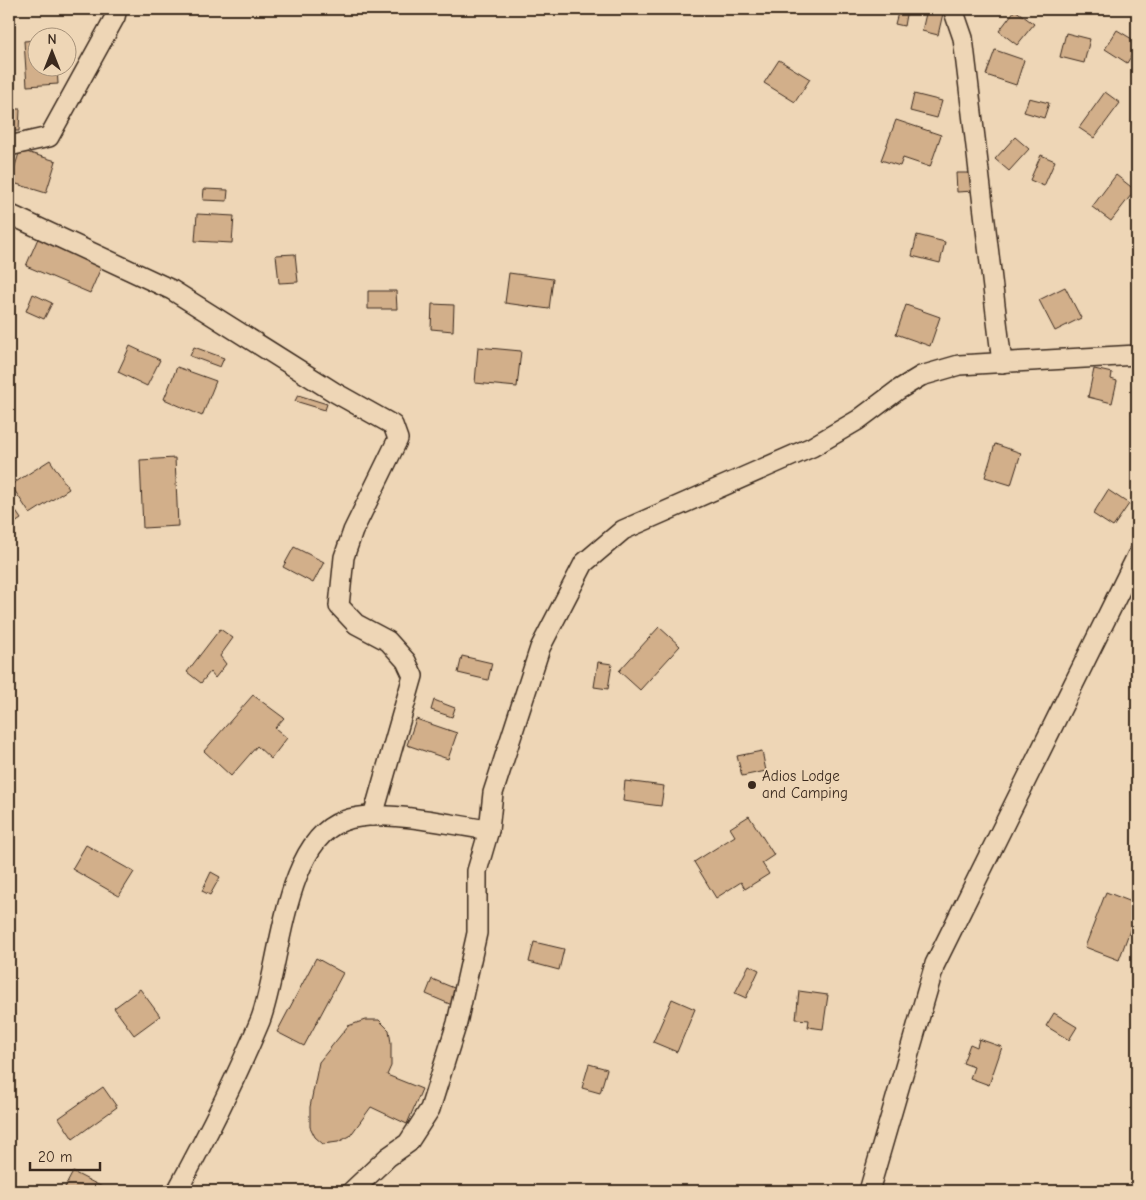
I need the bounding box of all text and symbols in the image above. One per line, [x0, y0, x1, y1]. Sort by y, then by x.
north arrow [28, 28, 78, 78]
text: N [47, 31, 57, 48]
place label: Adios Lodge and Camping [762, 767, 848, 802]
marker: Adios Lodge and Camping [746, 779, 758, 791]
scale bar [30, 1140, 100, 1172]
text: 20 m [38, 1148, 72, 1166]

